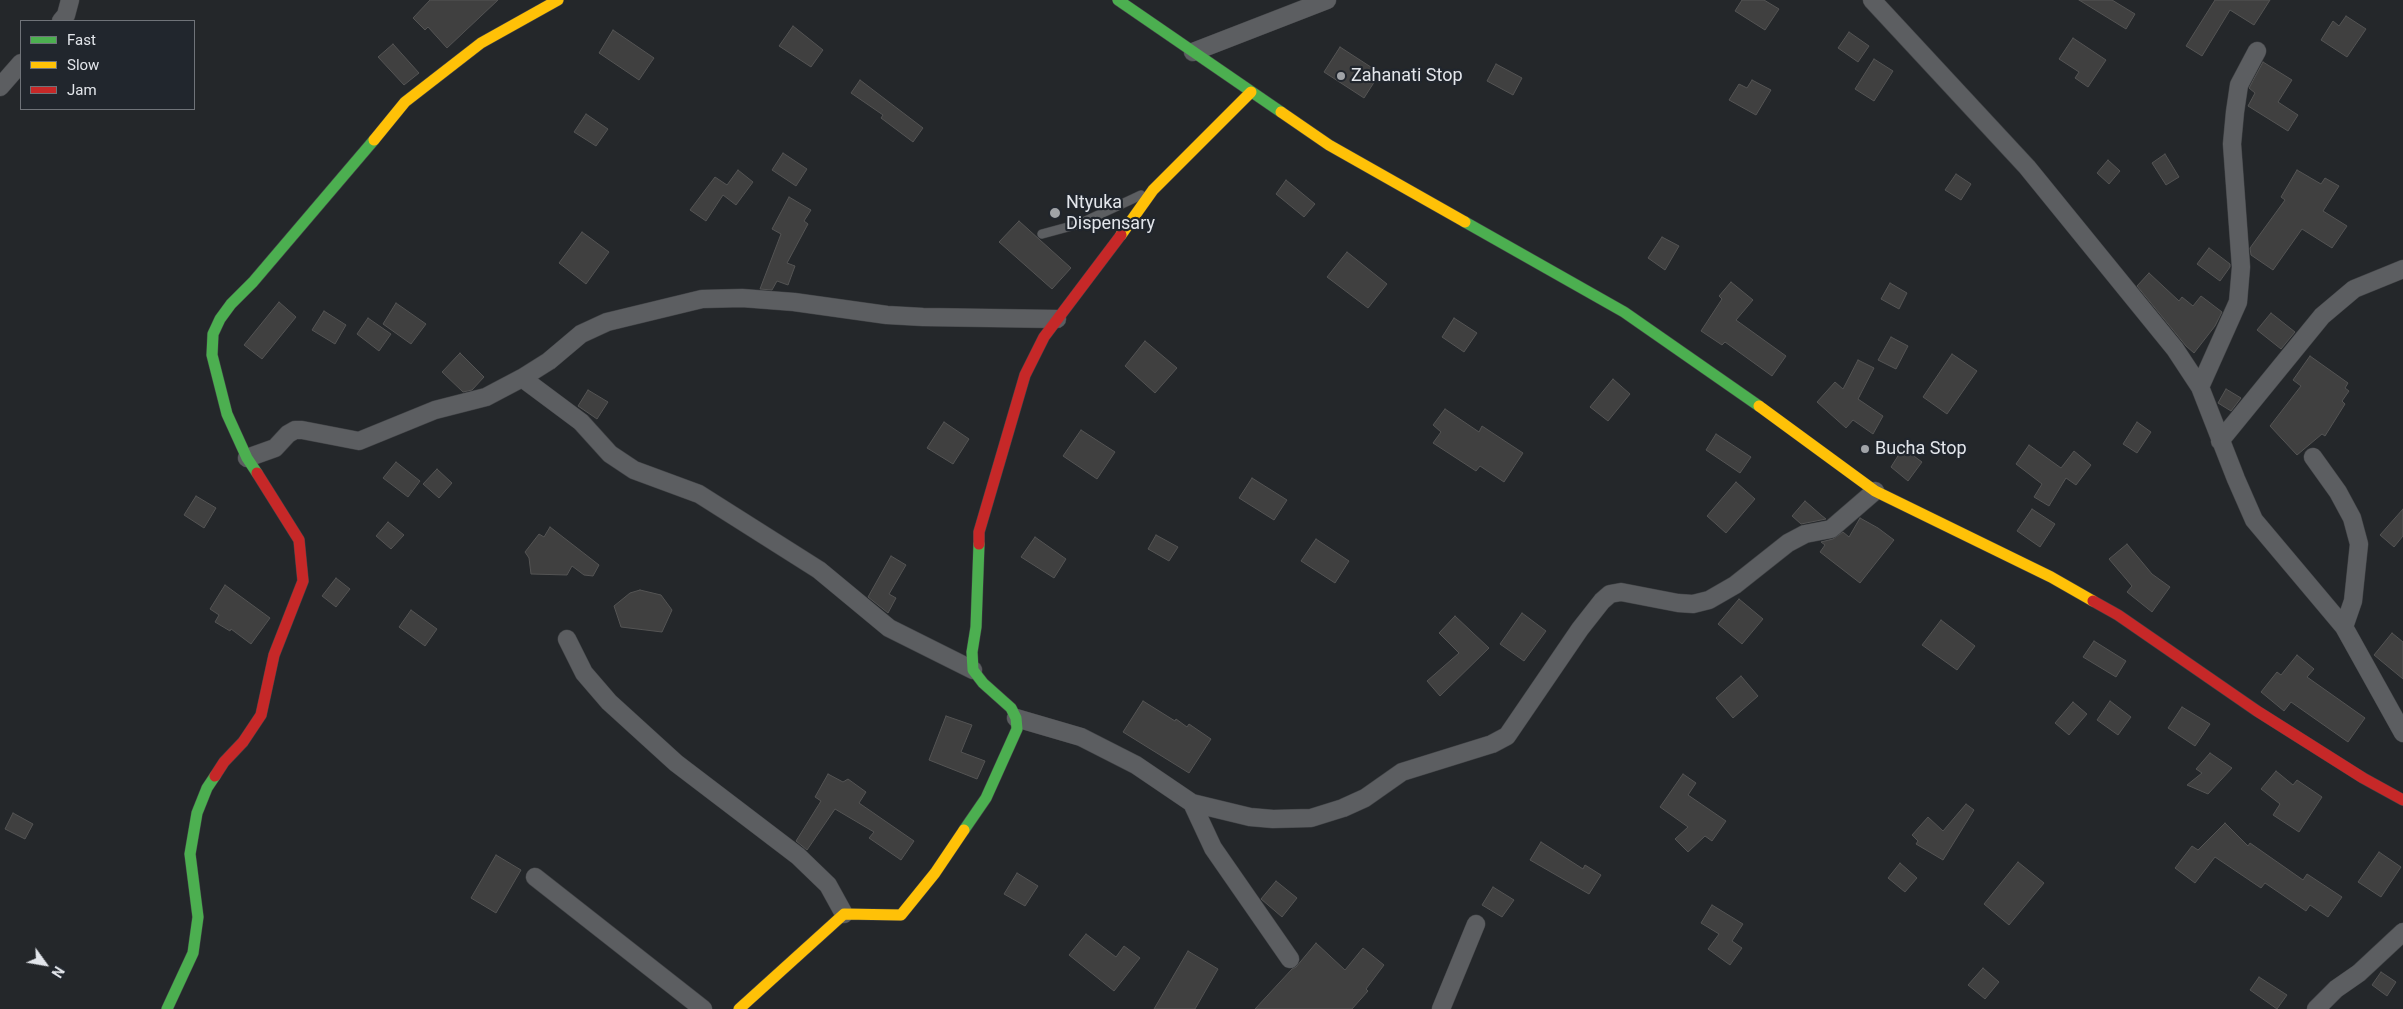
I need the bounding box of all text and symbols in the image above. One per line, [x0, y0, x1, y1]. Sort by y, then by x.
legend [20, 20, 195, 110]
text: Fast [67, 31, 96, 49]
text: Slow [67, 56, 99, 74]
place label: Zahanati Stop [1351, 65, 1463, 87]
marker: Zahanati Stop [1335, 70, 1347, 82]
text: Jam [67, 81, 97, 99]
place label: Ntyuka Dispensary [1066, 192, 1155, 234]
marker: Ntyuka Dispensary [1048, 206, 1062, 220]
place label: Bucha Stop [1875, 438, 1967, 460]
marker: Bucha Stop [1859, 443, 1871, 455]
north arrow [20, 939, 70, 989]
text: N [48, 964, 67, 980]

